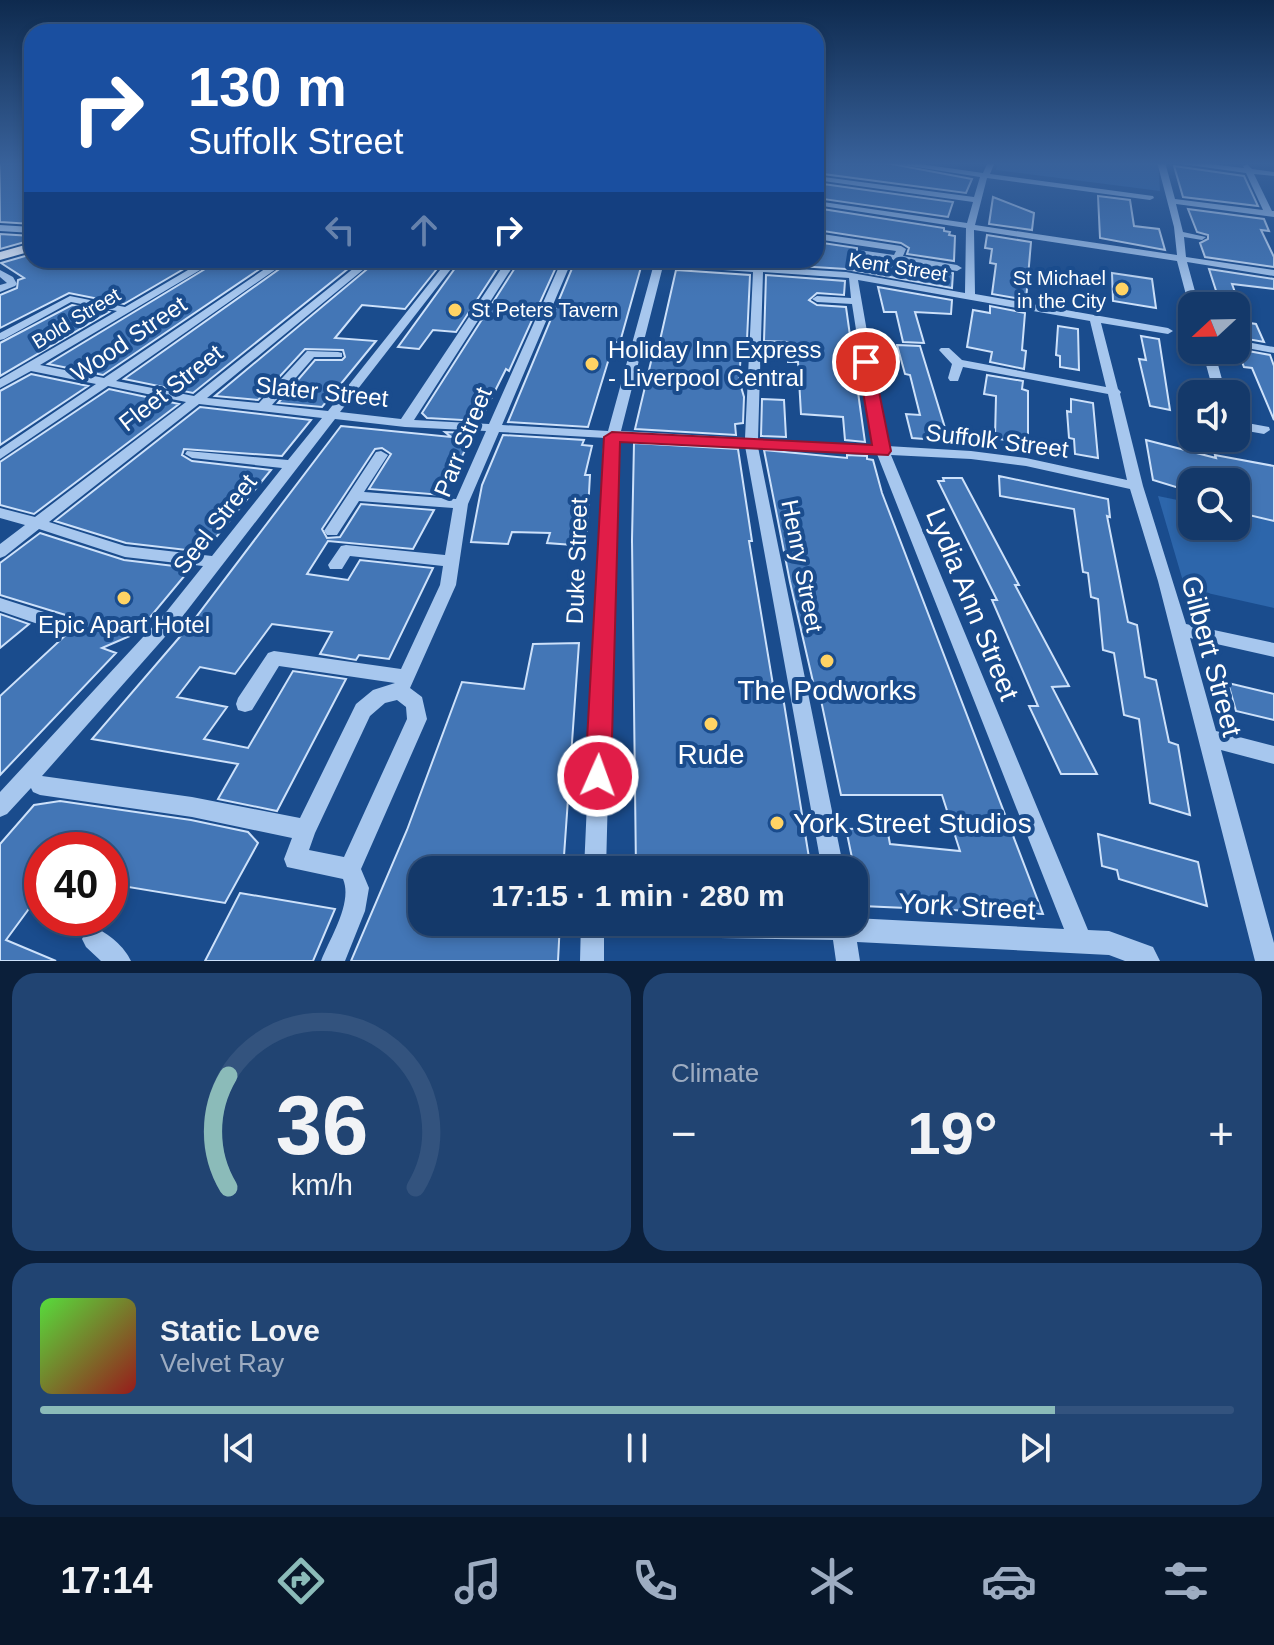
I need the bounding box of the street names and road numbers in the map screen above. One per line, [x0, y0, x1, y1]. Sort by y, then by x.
street label: Kent Street [847, 248, 950, 286]
street label: Bold Street [28, 283, 124, 353]
street label: Wood Street [66, 290, 192, 387]
street label: Fleet Street [113, 339, 228, 436]
street label: Slater Street [254, 371, 390, 412]
street label: Parr Street [428, 383, 497, 501]
street label: Suffolk Street [924, 418, 1070, 463]
street label: Seel Street [167, 468, 262, 579]
street label: Duke Street [561, 497, 592, 625]
street label: Henry Street [776, 497, 829, 635]
street label: Lydia Ann Street [920, 504, 1025, 705]
street label: Gilbert Street [1175, 572, 1248, 740]
street label: York Street [898, 887, 1037, 926]

